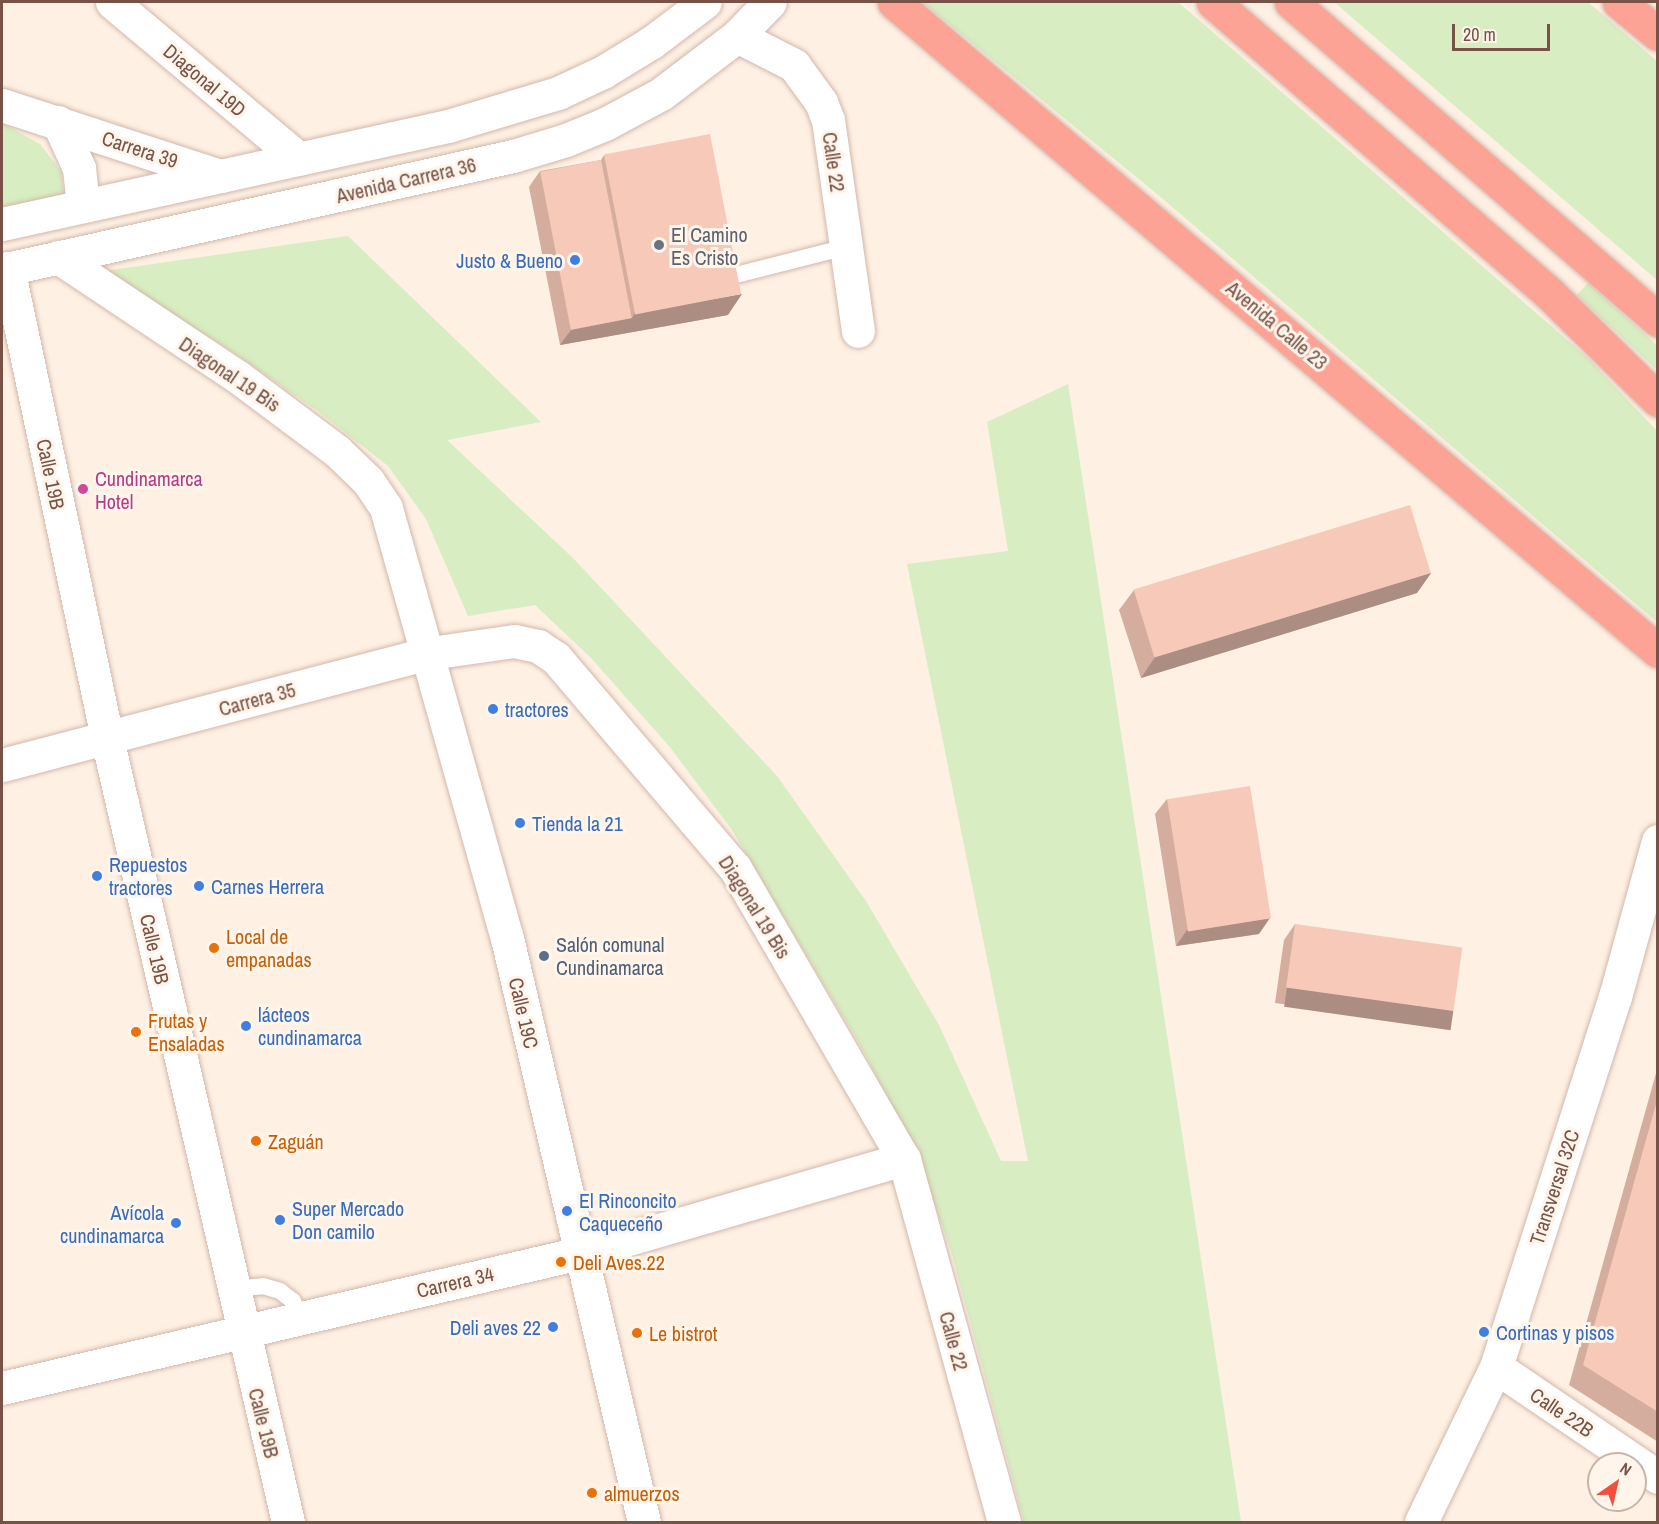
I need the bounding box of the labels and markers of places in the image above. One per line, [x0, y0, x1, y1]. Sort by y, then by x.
place label: El Camino Es Cristo [671, 222, 748, 269]
marker: El Camino Es Cristo [652, 238, 666, 252]
place label: Justo & Bueno [456, 248, 563, 272]
marker: Justo & Bueno [568, 253, 582, 267]
place label: Cundinamarca Hotel [95, 466, 203, 513]
marker: Cundinamarca Hotel [76, 482, 90, 496]
place label: tractores [505, 697, 569, 721]
marker: tractores [486, 702, 500, 716]
place label: Tienda la 21 [532, 811, 623, 835]
marker: Tienda la 21 [513, 816, 527, 830]
place label: Repuestos tractores [109, 852, 187, 899]
marker: Repuestos tractores [90, 869, 104, 883]
place label: Carnes Herrera [211, 874, 324, 898]
marker: Carnes Herrera [192, 879, 206, 893]
place label: Local de empanadas [226, 924, 312, 971]
place label: Salón comunal Cundinamarca [556, 933, 664, 980]
marker: Local de empanadas [207, 941, 221, 955]
marker: Salón comunal Cundinamarca [537, 949, 551, 963]
place label: lácteos cundinamarca [258, 1002, 362, 1049]
place label: Frutas y Ensaladas [148, 1008, 225, 1055]
marker: lácteos cundinamarca [239, 1019, 253, 1033]
marker: Frutas y Ensaladas [129, 1025, 143, 1039]
place label: Zaguán [268, 1129, 324, 1153]
marker: Zaguán [249, 1134, 263, 1148]
place label: El Rinconcito Caqueceño [579, 1188, 677, 1235]
place label: Super Mercado Don camilo [292, 1196, 404, 1243]
place label: Avícola cundinamarca [60, 1200, 164, 1247]
marker: El Rinconcito Caqueceño [560, 1204, 574, 1218]
marker: Super Mercado Don camilo [273, 1213, 287, 1227]
marker: Avícola cundinamarca [169, 1216, 183, 1230]
place label: Deli Aves.22 [573, 1250, 666, 1274]
marker: Deli Aves.22 [554, 1255, 568, 1269]
place label: Deli aves 22 [450, 1315, 541, 1339]
marker: Deli aves 22 [546, 1320, 560, 1334]
place label: Cortinas y pisos [1496, 1320, 1614, 1344]
place label: Le bistrot [649, 1321, 717, 1345]
marker: Cortinas y pisos [1477, 1325, 1491, 1339]
marker: Le bistrot [630, 1326, 644, 1340]
place label: almuerzos [604, 1481, 680, 1505]
marker: almuerzos [585, 1486, 599, 1500]

